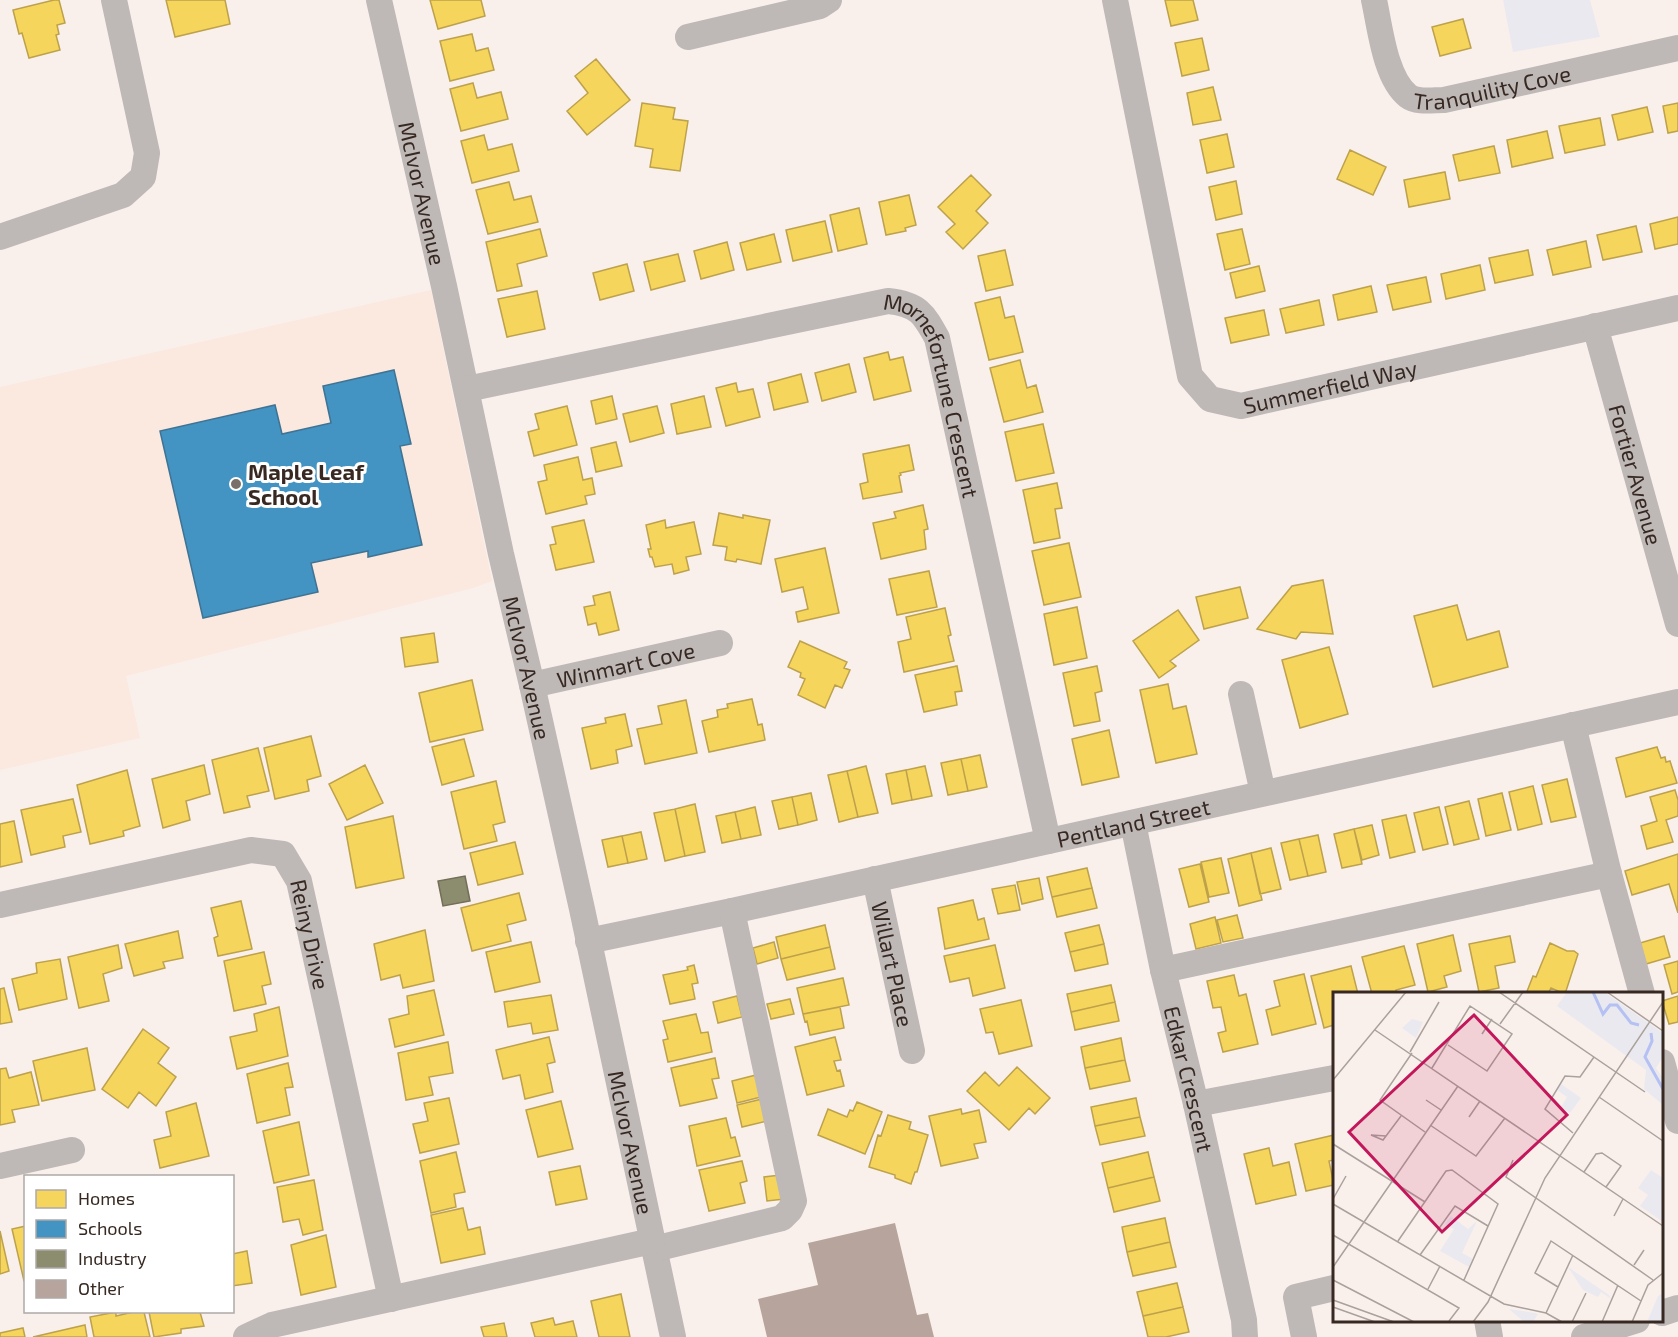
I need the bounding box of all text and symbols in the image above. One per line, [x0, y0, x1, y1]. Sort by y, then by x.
street label: Tranquility Cove [1412, 59, 1573, 114]
street label: McIvor Avenue [394, 119, 452, 267]
street label: Mornefortune Crescent [882, 287, 985, 500]
street label: Summerfield Way [1241, 354, 1420, 418]
street label: Fortier Avenue [1604, 401, 1668, 548]
place label: Maple Leaf School [248, 458, 365, 509]
marker: Maple Leaf School [229, 477, 243, 491]
street label: McIvor Avenue [498, 593, 557, 742]
street label: Winmart Cove [554, 636, 697, 692]
street label: Pentland Street [1054, 793, 1212, 852]
street label: Reiny Drive [286, 877, 335, 992]
street label: Willart Place [867, 899, 919, 1029]
inset map [1333, 992, 1663, 1322]
street label: Edkar Crescent [1159, 1003, 1219, 1154]
street label: McIvor Avenue [604, 1068, 660, 1217]
legend [24, 1175, 234, 1313]
text: Homes [78, 1187, 135, 1209]
text: Schools [78, 1217, 142, 1239]
text: Industry [78, 1247, 147, 1269]
text: Other [78, 1277, 124, 1299]

